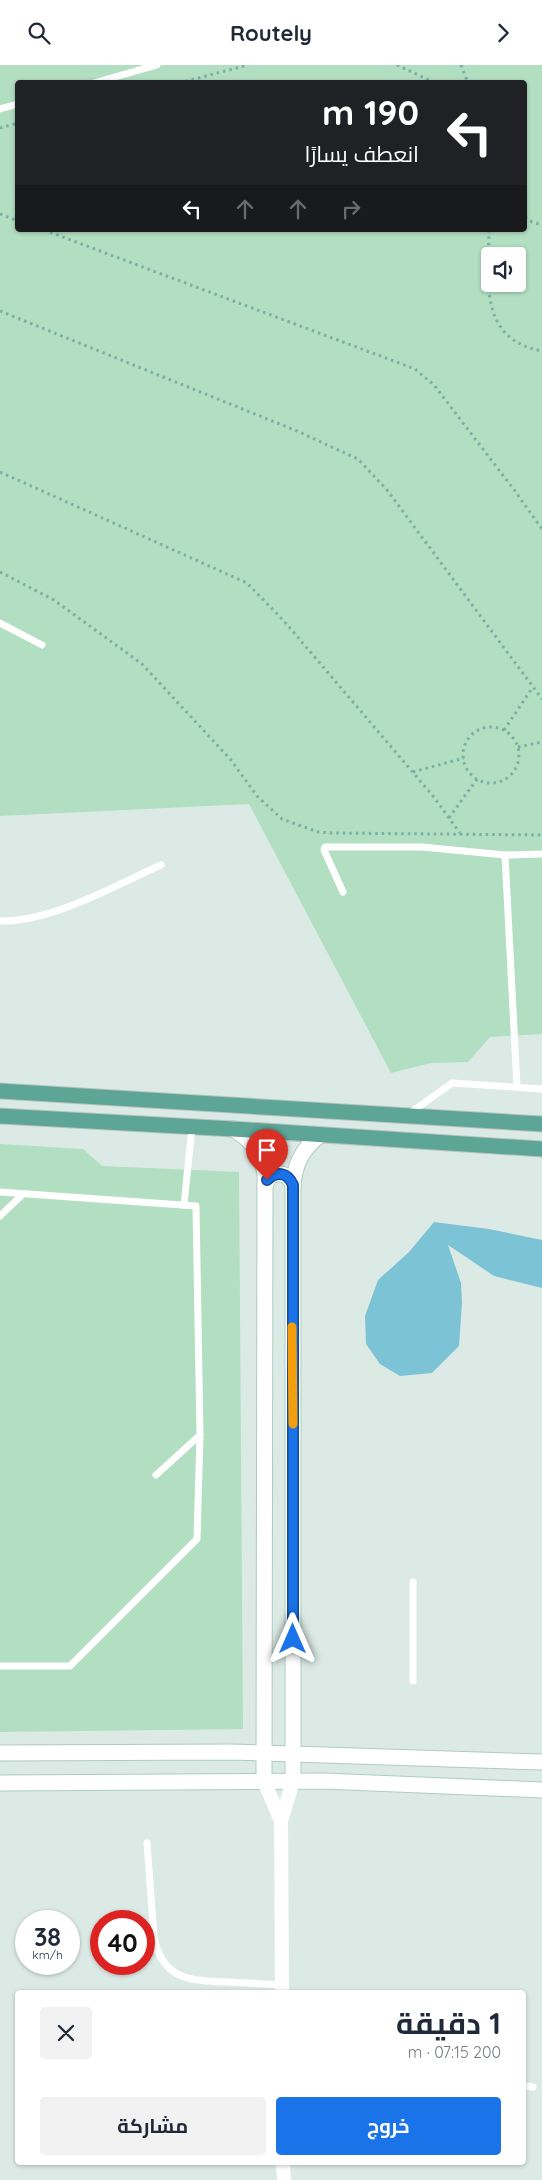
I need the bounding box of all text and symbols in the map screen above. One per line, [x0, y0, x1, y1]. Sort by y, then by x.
icon: search [25, 19, 53, 47]
text: Routely [230, 19, 312, 47]
icon: forward [489, 19, 517, 47]
text: 190 m [322, 90, 419, 134]
icon: left [437, 100, 502, 165]
text: انعطف يسارًا [305, 140, 419, 168]
icon: left [178, 195, 206, 223]
icon: ahead [231, 195, 259, 223]
icon: ahead [284, 195, 312, 223]
icon: right [337, 195, 365, 223]
map controls [481, 247, 526, 292]
button: sound [481, 247, 526, 292]
pin [246, 1129, 288, 1180]
icon: arrive [253, 1136, 281, 1164]
position arrow [266, 1612, 318, 1664]
speed limit sign: 40 [90, 1910, 155, 1975]
text: 38 [34, 1921, 61, 1952]
text: km/h [32, 1947, 63, 1962]
text: 1 دقيقة [396, 2004, 501, 2042]
button: close [40, 2007, 92, 2059]
text: 200 m · 07:15 [408, 2042, 501, 2062]
button: مشاركة [40, 2097, 266, 2155]
button: خروج [276, 2097, 501, 2155]

